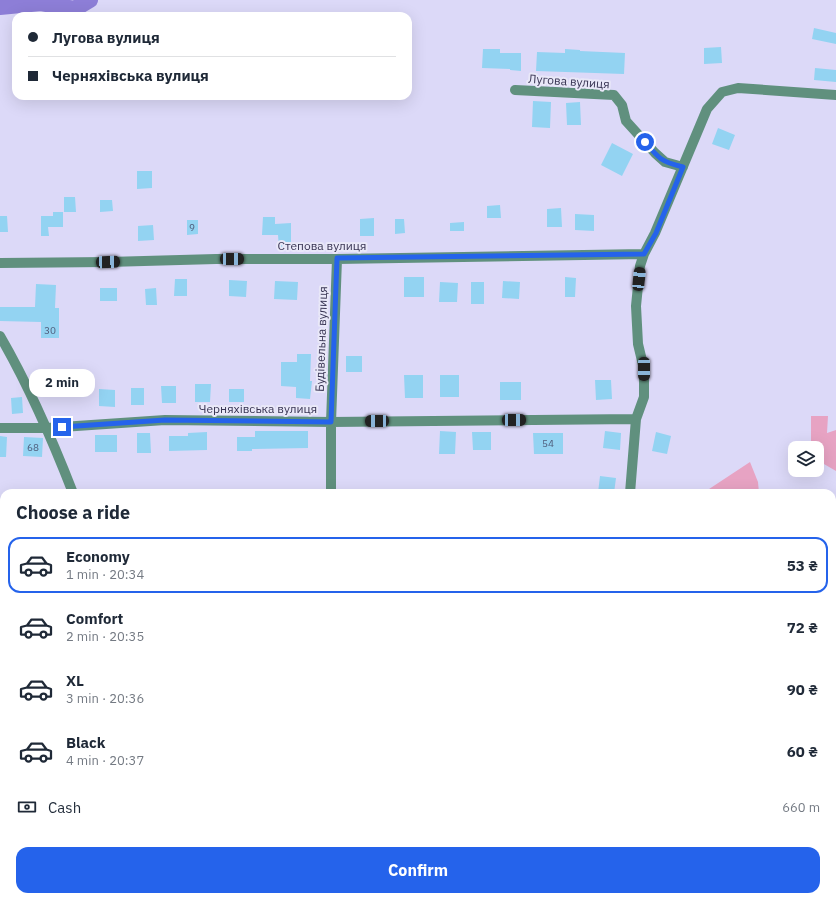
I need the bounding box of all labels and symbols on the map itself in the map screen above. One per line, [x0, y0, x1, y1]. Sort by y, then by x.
street label: Лугова вулиця [528, 71, 610, 91]
route start [636, 133, 654, 151]
house number: 9 [189, 221, 195, 234]
street label: Степова вулиця [278, 238, 366, 253]
car [220, 253, 244, 265]
car [96, 256, 120, 268]
car [632, 266, 646, 292]
street label: Будівельна вулиця [312, 286, 330, 392]
house number: 30 [44, 324, 56, 337]
car [638, 357, 650, 381]
callout: 2 min [29, 369, 95, 397]
street label: Черняхівська вулиця [199, 401, 317, 416]
car [502, 414, 526, 426]
car [365, 415, 389, 427]
route end [53, 418, 71, 436]
house number: 54 [542, 437, 554, 450]
house number: 68 [27, 441, 39, 454]

